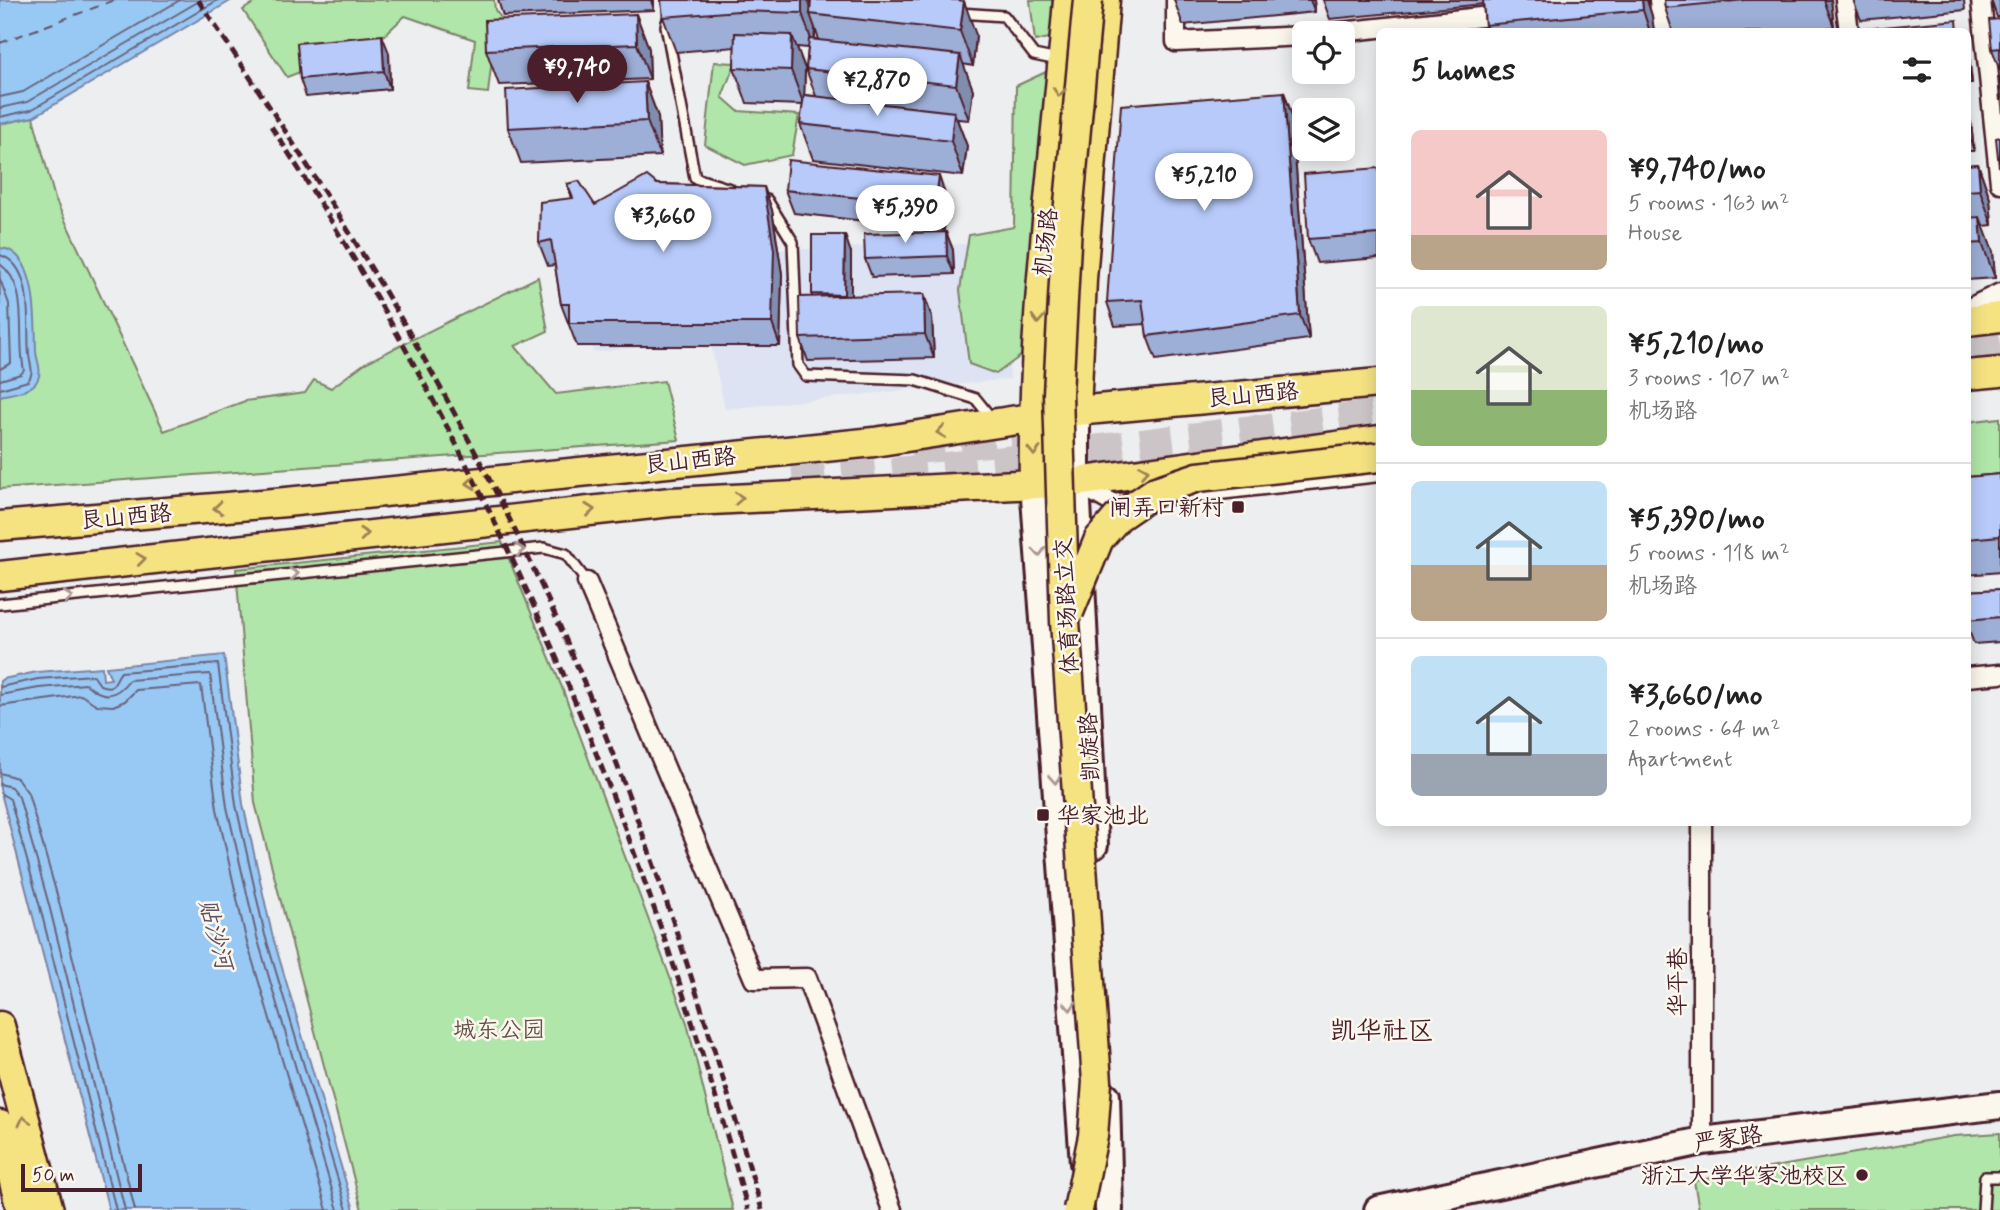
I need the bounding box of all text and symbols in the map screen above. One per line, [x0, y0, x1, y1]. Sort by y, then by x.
map controls [1292, 21, 1355, 161]
button: locate [1292, 21, 1355, 84]
pin: ¥9,740 [520, 46, 634, 105]
text: 5 homes [1411, 51, 1516, 90]
icon: filters [1898, 51, 1936, 89]
text: ¥9,740 [543, 53, 611, 83]
pin: ¥2,870 [820, 58, 934, 118]
text: ¥2,870 [843, 66, 911, 96]
one-way arrow [1052, 87, 1067, 98]
button: layers [1292, 98, 1355, 161]
text: ¥9,740/mo [1628, 150, 1766, 189]
pin: ¥5,210 [1147, 154, 1261, 213]
icon: home [1467, 158, 1551, 242]
text: ¥5,210 [1171, 161, 1237, 191]
pin: ¥5,390 [848, 186, 962, 245]
text: 5 rooms · 163 m² [1628, 189, 1790, 219]
text: ¥5,390 [872, 193, 938, 223]
pin: ¥3,660 [606, 194, 720, 254]
text: ¥3,660 [630, 202, 696, 232]
street label: 机场路 [1028, 206, 1066, 278]
text: House [1628, 219, 1682, 249]
one-way arrow [1031, 314, 1046, 325]
text: ¥5,210/mo [1628, 325, 1764, 364]
icon: home [1467, 334, 1551, 418]
text: 3 rooms · 107 m² [1628, 364, 1790, 394]
street label: 艮山西路 [1206, 377, 1300, 415]
text: 机场路 [1628, 397, 1697, 427]
one-way arrow [935, 424, 947, 439]
street label: 艮山西路 [643, 442, 738, 482]
one-way arrow [1026, 446, 1041, 457]
one-way arrow [1138, 464, 1150, 479]
one-way arrow [465, 475, 476, 490]
one-way arrow [734, 491, 745, 506]
place label: 闸弄口新村 [1109, 494, 1224, 524]
street label: 艮山西路 [79, 499, 173, 537]
marker: 闸弄口新村 [1230, 499, 1246, 515]
one-way arrow [213, 500, 224, 515]
text: ¥5,390/mo [1628, 500, 1765, 539]
one-way arrow [585, 503, 596, 518]
icon: home [1467, 509, 1551, 593]
one-way arrow [359, 527, 370, 542]
street label: 体育场路立交 [1049, 536, 1087, 676]
text: 5 rooms · 118 m² [1628, 539, 1790, 569]
one-way arrow [515, 543, 526, 558]
one-way arrow [1031, 547, 1046, 558]
one-way arrow [135, 552, 147, 567]
one-way arrow [288, 566, 300, 581]
text: 机场路 [1628, 572, 1697, 602]
one-way arrow [63, 590, 74, 605]
text: ¥3,660/mo [1628, 676, 1763, 715]
icon: home [1467, 684, 1551, 768]
street label: 凯旋路 [1074, 712, 1108, 782]
text: 2 rooms · 64 m² [1628, 715, 1780, 745]
text: Apartment [1628, 745, 1733, 775]
one-way arrow [1047, 774, 1062, 785]
place label: 华家池北 [1057, 802, 1149, 832]
marker: 华家池北 [1035, 807, 1051, 823]
water label: 贴沙河 [190, 896, 240, 977]
street label: 华平巷 [1664, 947, 1694, 1017]
one-way arrow [1062, 1001, 1077, 1012]
district label: 凯华社区 [1330, 1015, 1434, 1049]
park label: 城东公园 [453, 1016, 545, 1046]
one-way arrow [18, 1115, 32, 1127]
street label: 严家路 [1692, 1120, 1765, 1160]
scale bar [21, 1161, 142, 1193]
place label: 浙江大学华家池校区 [1641, 1162, 1848, 1192]
text: 50 m [32, 1163, 75, 1188]
marker: 浙江大学华家池校区 [1854, 1167, 1870, 1183]

